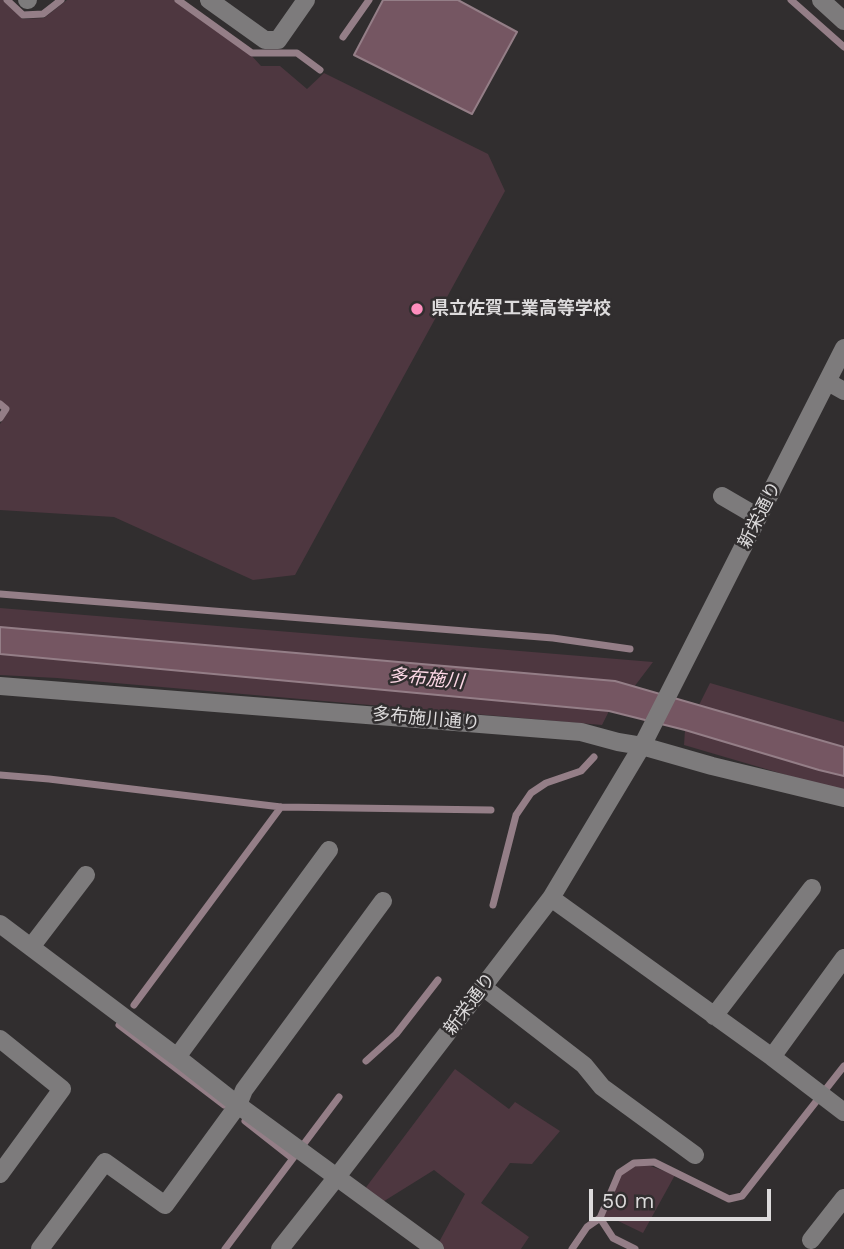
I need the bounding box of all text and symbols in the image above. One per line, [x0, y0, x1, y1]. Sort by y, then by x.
place label: 県立佐賀工業高等学校 [431, 298, 611, 320]
marker: 県立佐賀工業高等学校 [409, 301, 425, 317]
street label: 新栄通り [734, 478, 786, 552]
water label: 多布施川 [387, 664, 465, 694]
street label: 多布施川通り [371, 704, 481, 734]
street label: 新栄通り [440, 969, 500, 1039]
scale bar [592, 1176, 774, 1220]
text: 50 m [602, 1188, 654, 1213]

